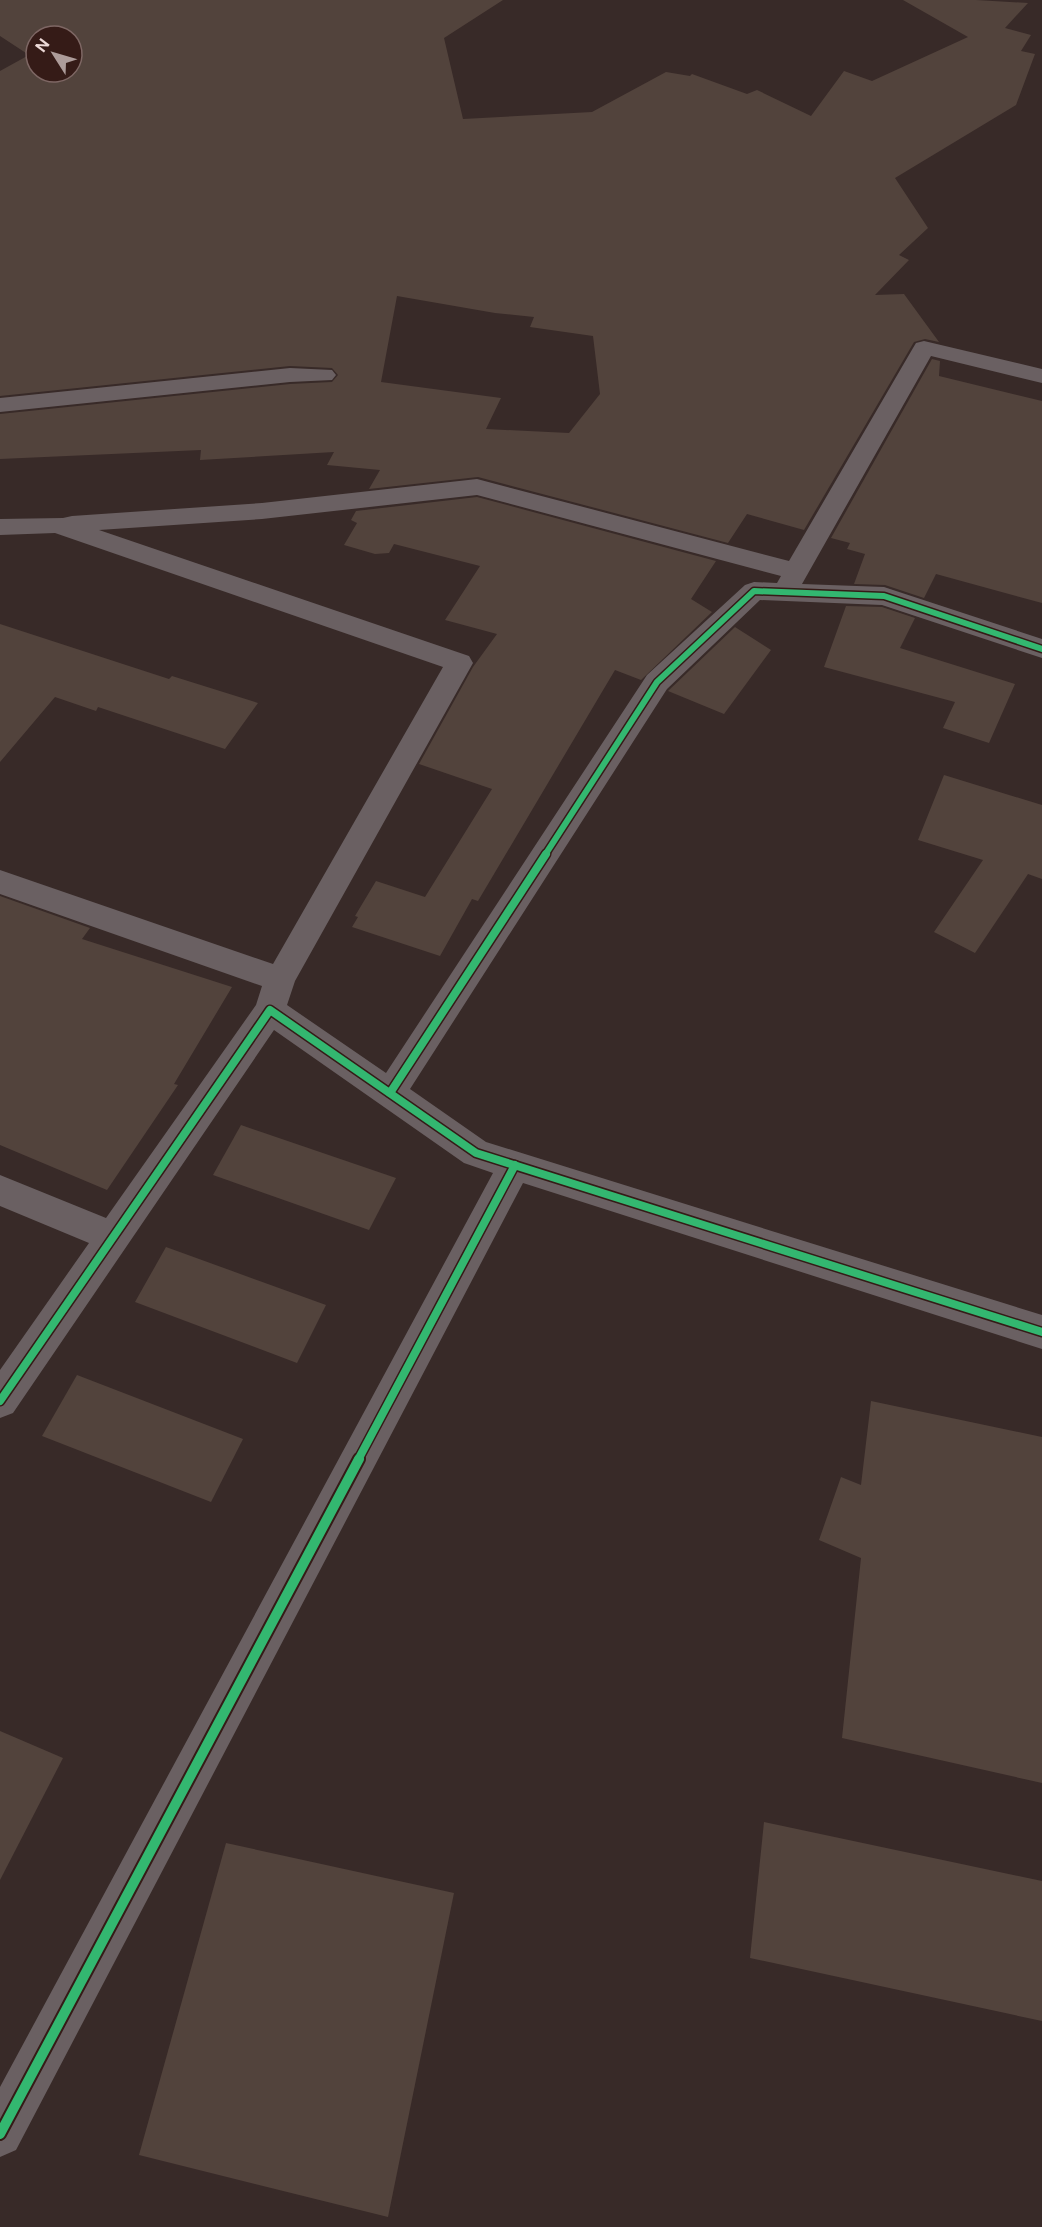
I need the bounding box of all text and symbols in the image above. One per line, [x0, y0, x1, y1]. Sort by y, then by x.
north arrow [24, 24, 84, 84]
text: N [31, 34, 54, 56]

